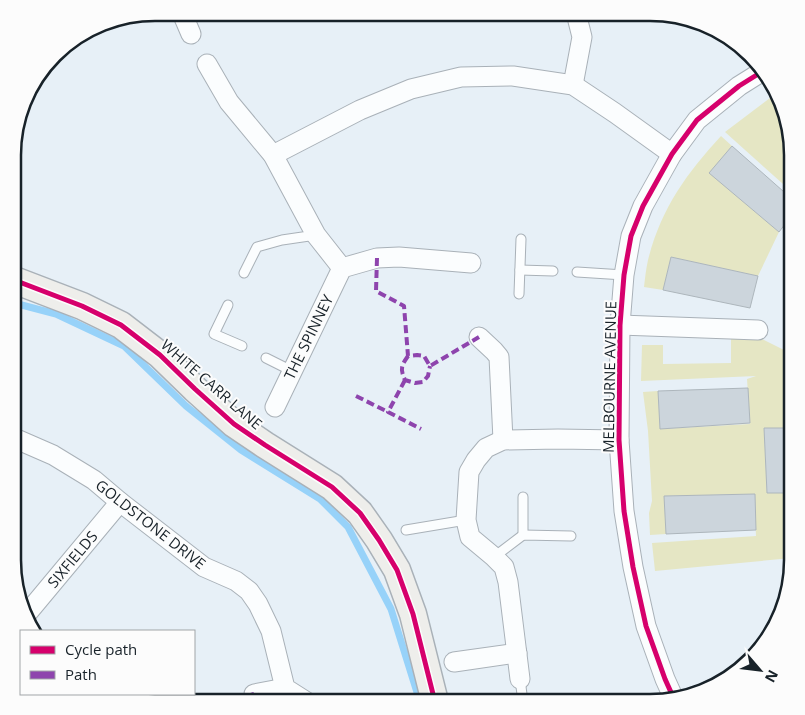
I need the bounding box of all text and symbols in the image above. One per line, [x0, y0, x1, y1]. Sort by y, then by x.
street label: THE SPINNEY [279, 291, 337, 383]
street label: MELBOURNE AVENUE [598, 301, 620, 453]
street label: WHITE CARR LANE [157, 335, 267, 433]
street label: GOLDSTONE DRIVE [92, 475, 210, 573]
street label: SIXFIELDS [42, 526, 102, 592]
legend [20, 630, 195, 695]
text: Cycle path [65, 639, 137, 659]
north arrow [735, 645, 785, 695]
text: Path [65, 664, 97, 684]
text: N [761, 667, 783, 686]

